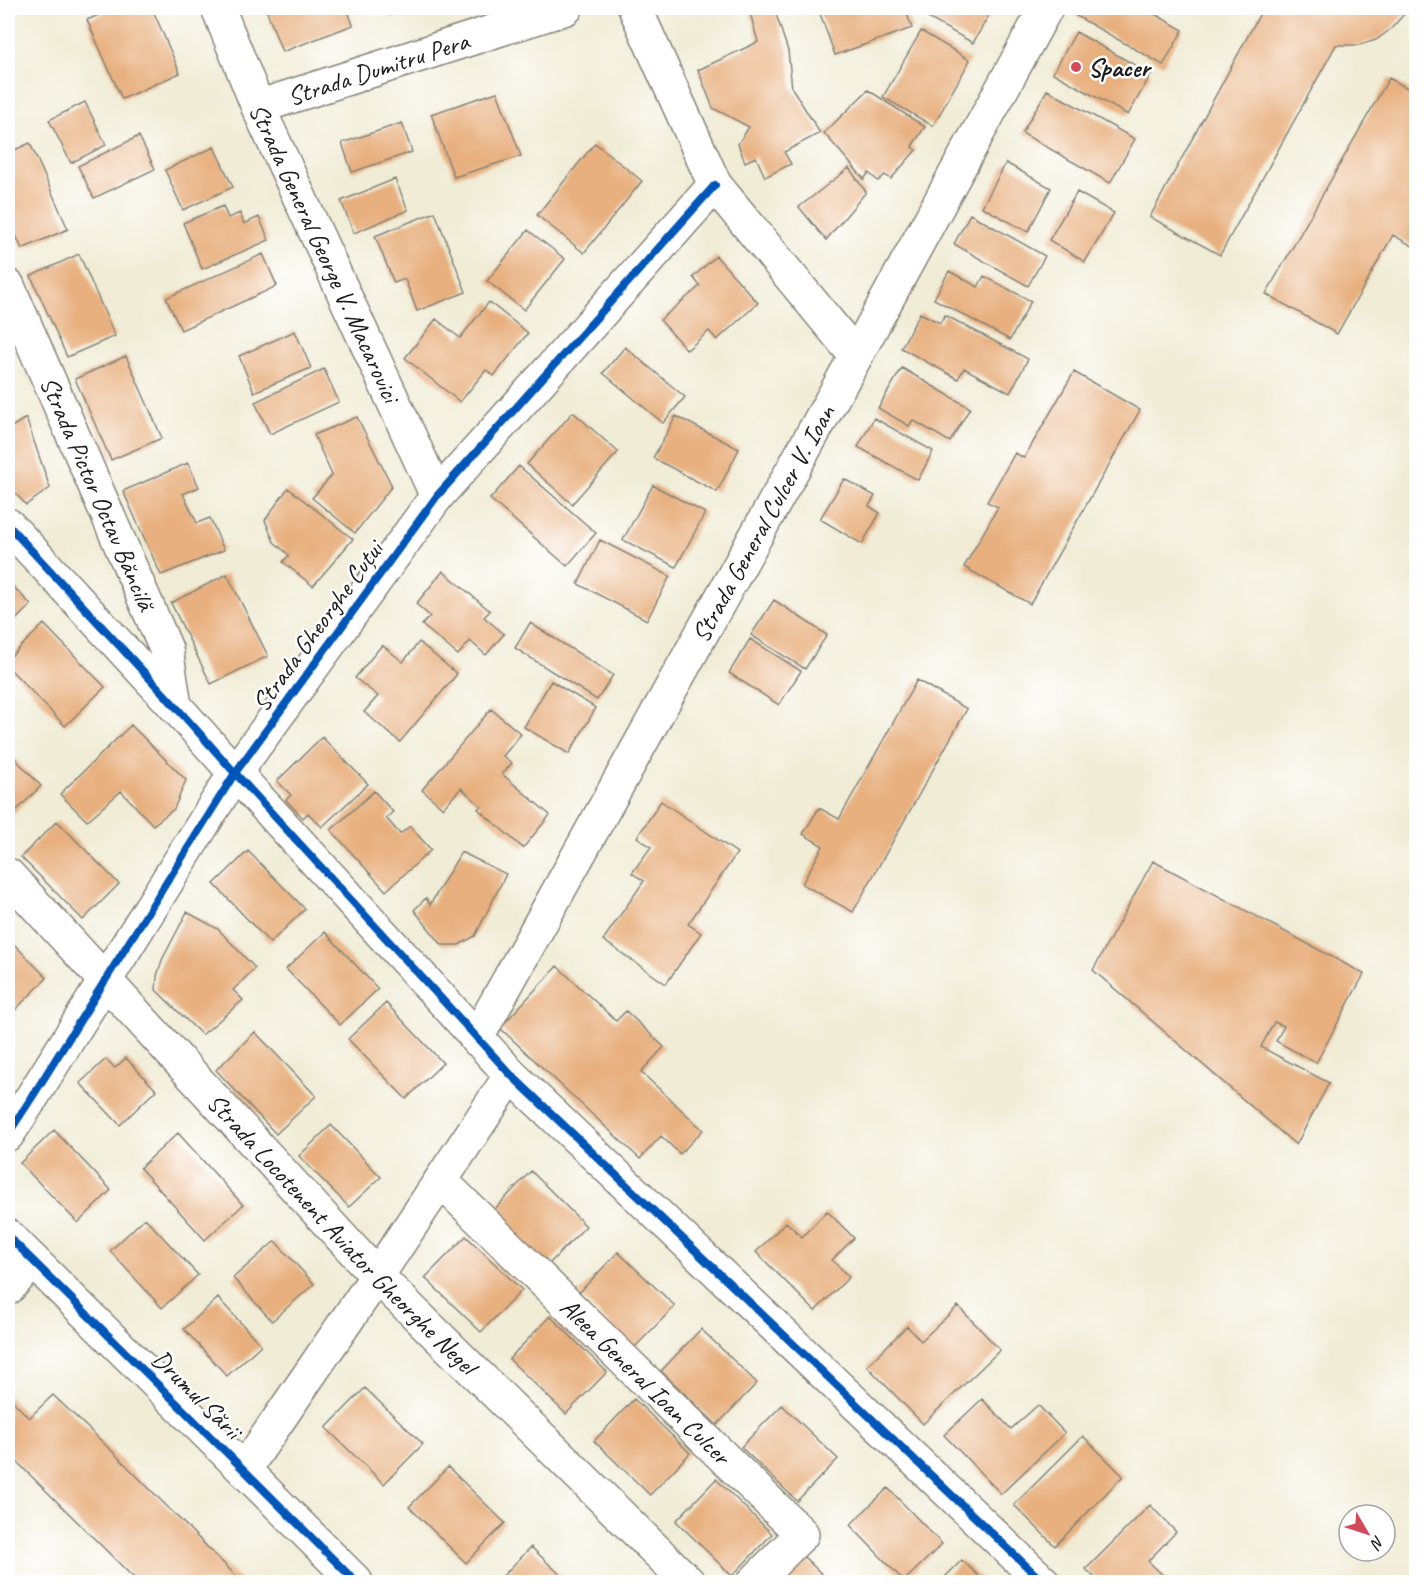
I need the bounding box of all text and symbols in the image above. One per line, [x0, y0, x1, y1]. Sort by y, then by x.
street label: Strada Dumitru Pera [283, 24, 474, 113]
place label: Spacer [1088, 51, 1152, 84]
marker: Spacer [1069, 60, 1083, 74]
street label: Strada General George V. Macarovici [242, 98, 409, 410]
street label: Strada Pictor Octav Băncilă [32, 371, 164, 618]
street label: Strada General Culcer V. Ioan [684, 398, 843, 648]
street label: Strada Gheorghe Cuțui [245, 532, 392, 718]
street label: Strada Locotenent Aviator Gheorghe Negel [200, 1086, 486, 1385]
street label: Aleea General Ioan Culcer [553, 1291, 739, 1474]
street label: Drumul Sării [145, 1342, 251, 1448]
north arrow [1337, 1503, 1397, 1563]
text: N [1365, 1532, 1389, 1554]

